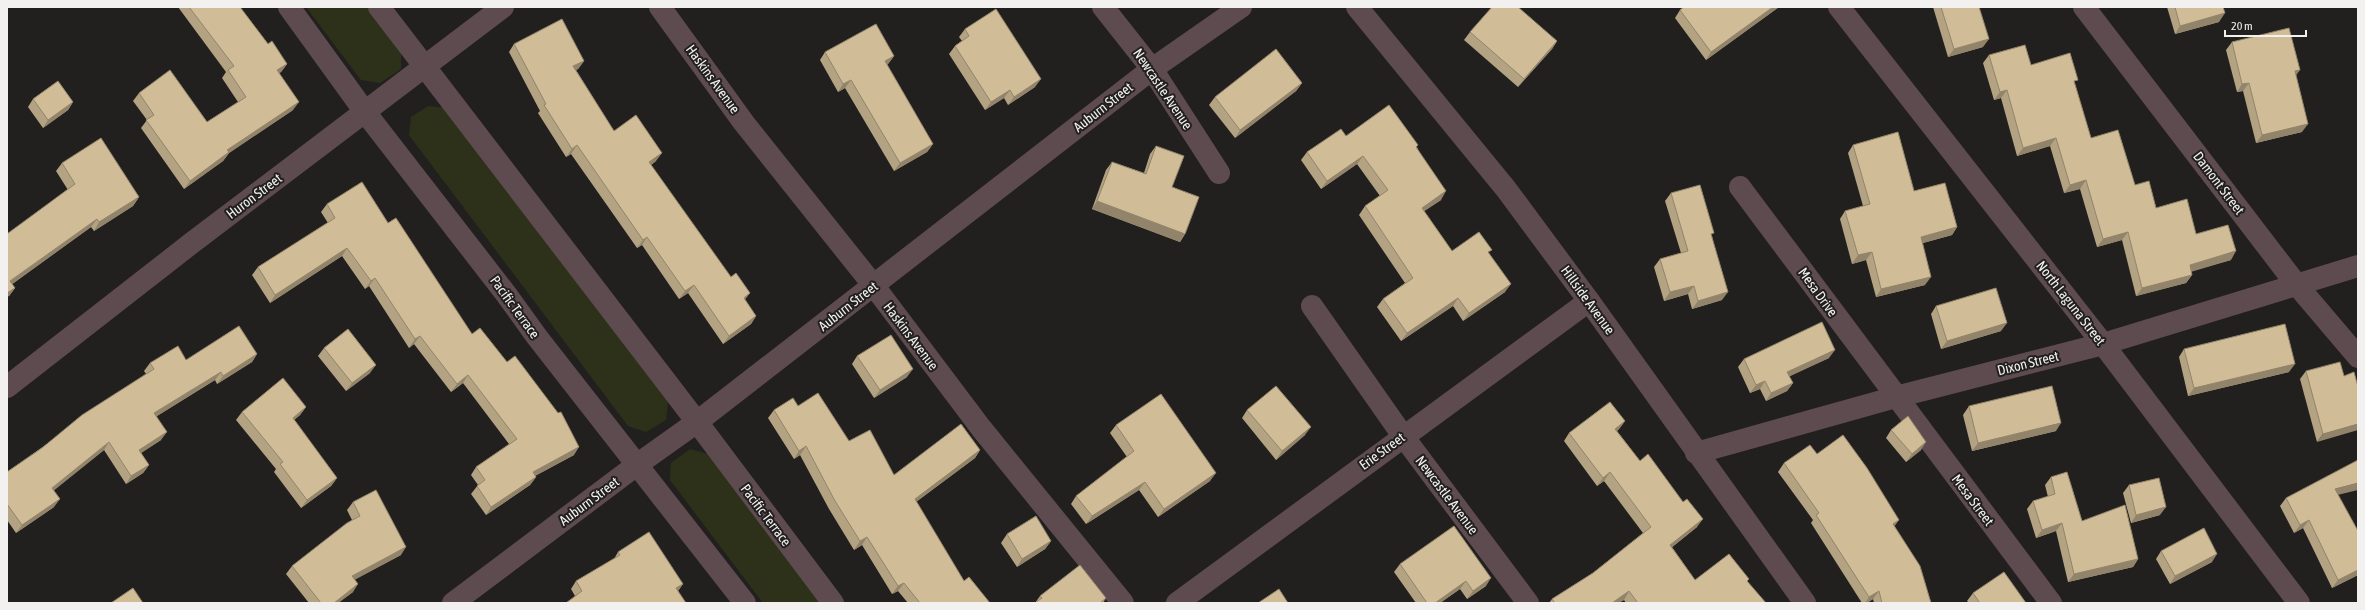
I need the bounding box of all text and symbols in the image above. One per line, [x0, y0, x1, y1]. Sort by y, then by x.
scale bar [2225, 12, 2306, 38]
text: 20 m [2231, 19, 2253, 33]
street label: Haskins Avenue [683, 42, 743, 116]
street label: Newcastle Avenue [1130, 46, 1196, 132]
street label: Auburn Street [1070, 79, 1136, 135]
street label: Damont Street [2190, 148, 2248, 218]
street label: Huron Street [223, 170, 285, 222]
street label: North Laguna Street [2033, 258, 2109, 348]
street label: Hillside Avenue [1558, 263, 1618, 337]
street label: Mesa Drive [1795, 265, 1841, 319]
street label: Pacific Terrace [487, 273, 543, 341]
street label: Auburn Street [815, 278, 881, 334]
street label: Haskins Avenue [880, 299, 942, 373]
street label: Dixon Street [1996, 348, 2060, 378]
street label: Erie Street [1356, 429, 1408, 473]
street label: Newcastle Avenue [1412, 453, 1482, 537]
street label: Mesa Street [1949, 471, 1997, 529]
street label: Auburn Street [556, 473, 622, 529]
street label: Pacific Terrace [738, 481, 794, 549]

